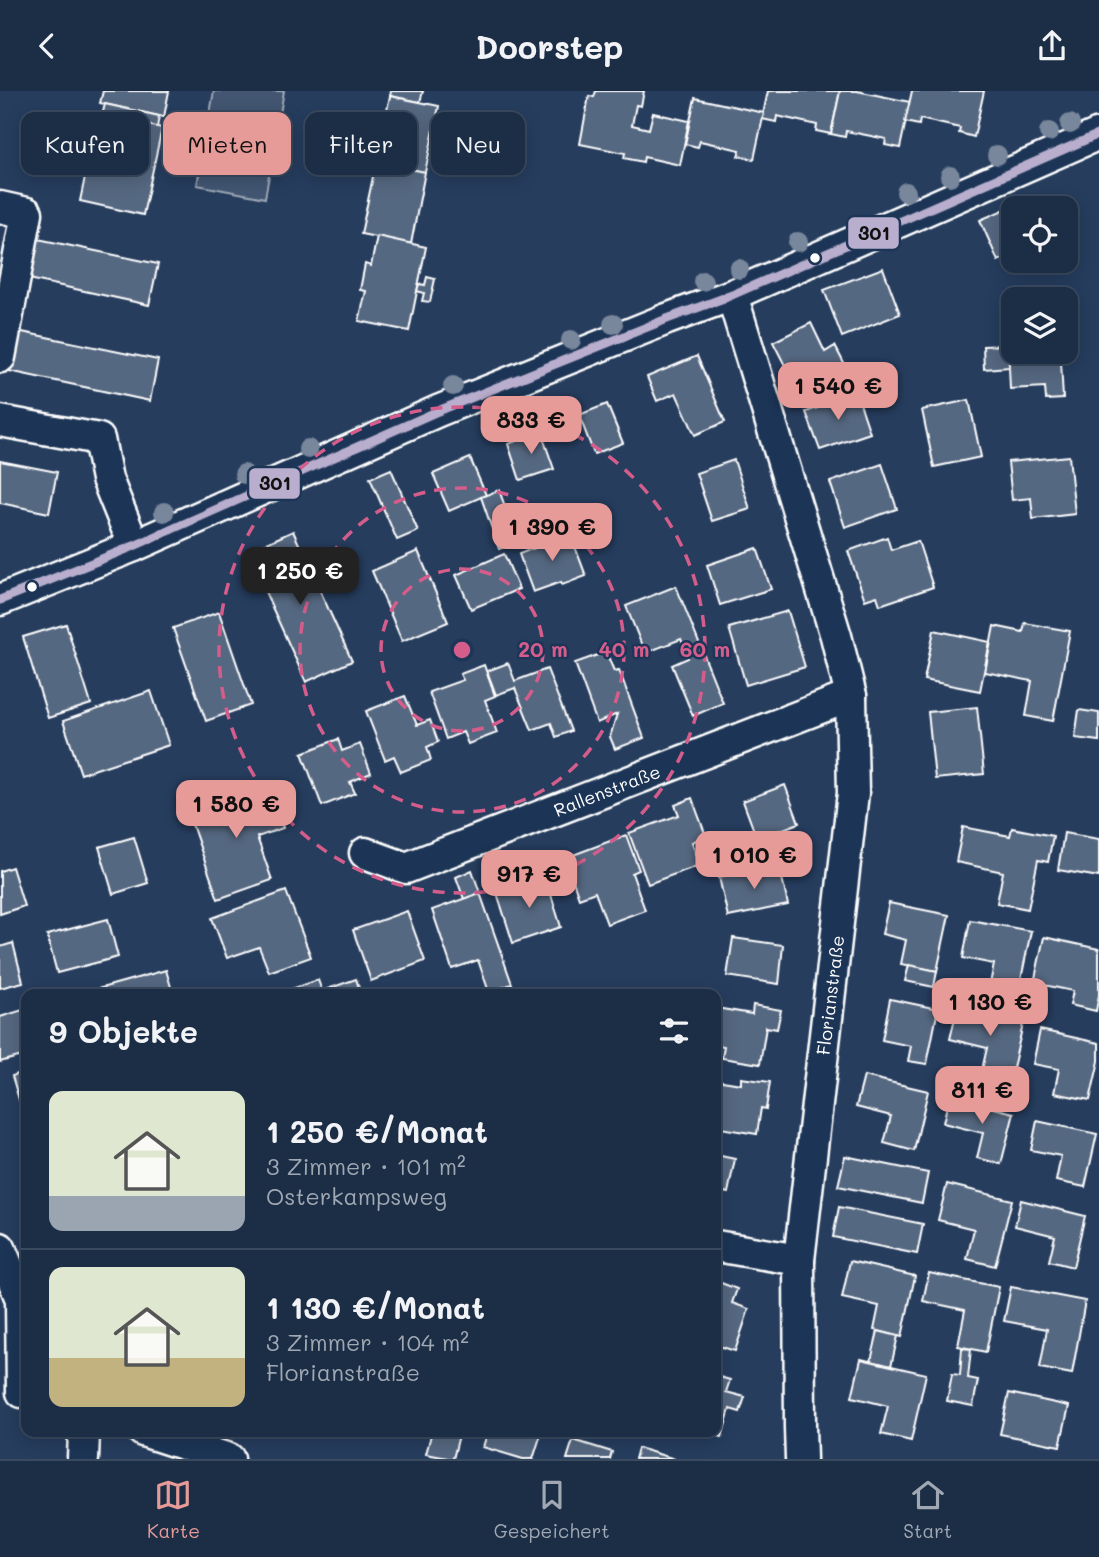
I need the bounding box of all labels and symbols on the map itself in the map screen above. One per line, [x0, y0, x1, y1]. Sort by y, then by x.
line badge: 301 [847, 216, 900, 250]
text: 301 [858, 220, 890, 245]
unlabelled marker [808, 251, 822, 265]
pin: 1 540 € [773, 363, 903, 422]
pin: 833 € [482, 397, 580, 456]
line badge: 301 [248, 467, 301, 500]
text: 301 [259, 470, 291, 495]
pin: 1 390 € [487, 503, 617, 563]
pin: 1 250 € [235, 547, 365, 607]
unlabelled marker [25, 580, 39, 594]
text: 20 m [518, 635, 568, 662]
text: 40 m [598, 635, 650, 662]
text: 60 m [680, 635, 730, 662]
centre of rings [450, 638, 474, 662]
street label: Rallenstraße [550, 759, 664, 822]
pin: 1 580 € [171, 781, 301, 840]
pin: 1 010 € [689, 831, 819, 891]
pin: 917 € [480, 851, 578, 910]
street label: Florianstraße [811, 934, 849, 1056]
pin: 1 130 € [925, 979, 1055, 1038]
pin: 811 € [933, 1067, 1031, 1126]

